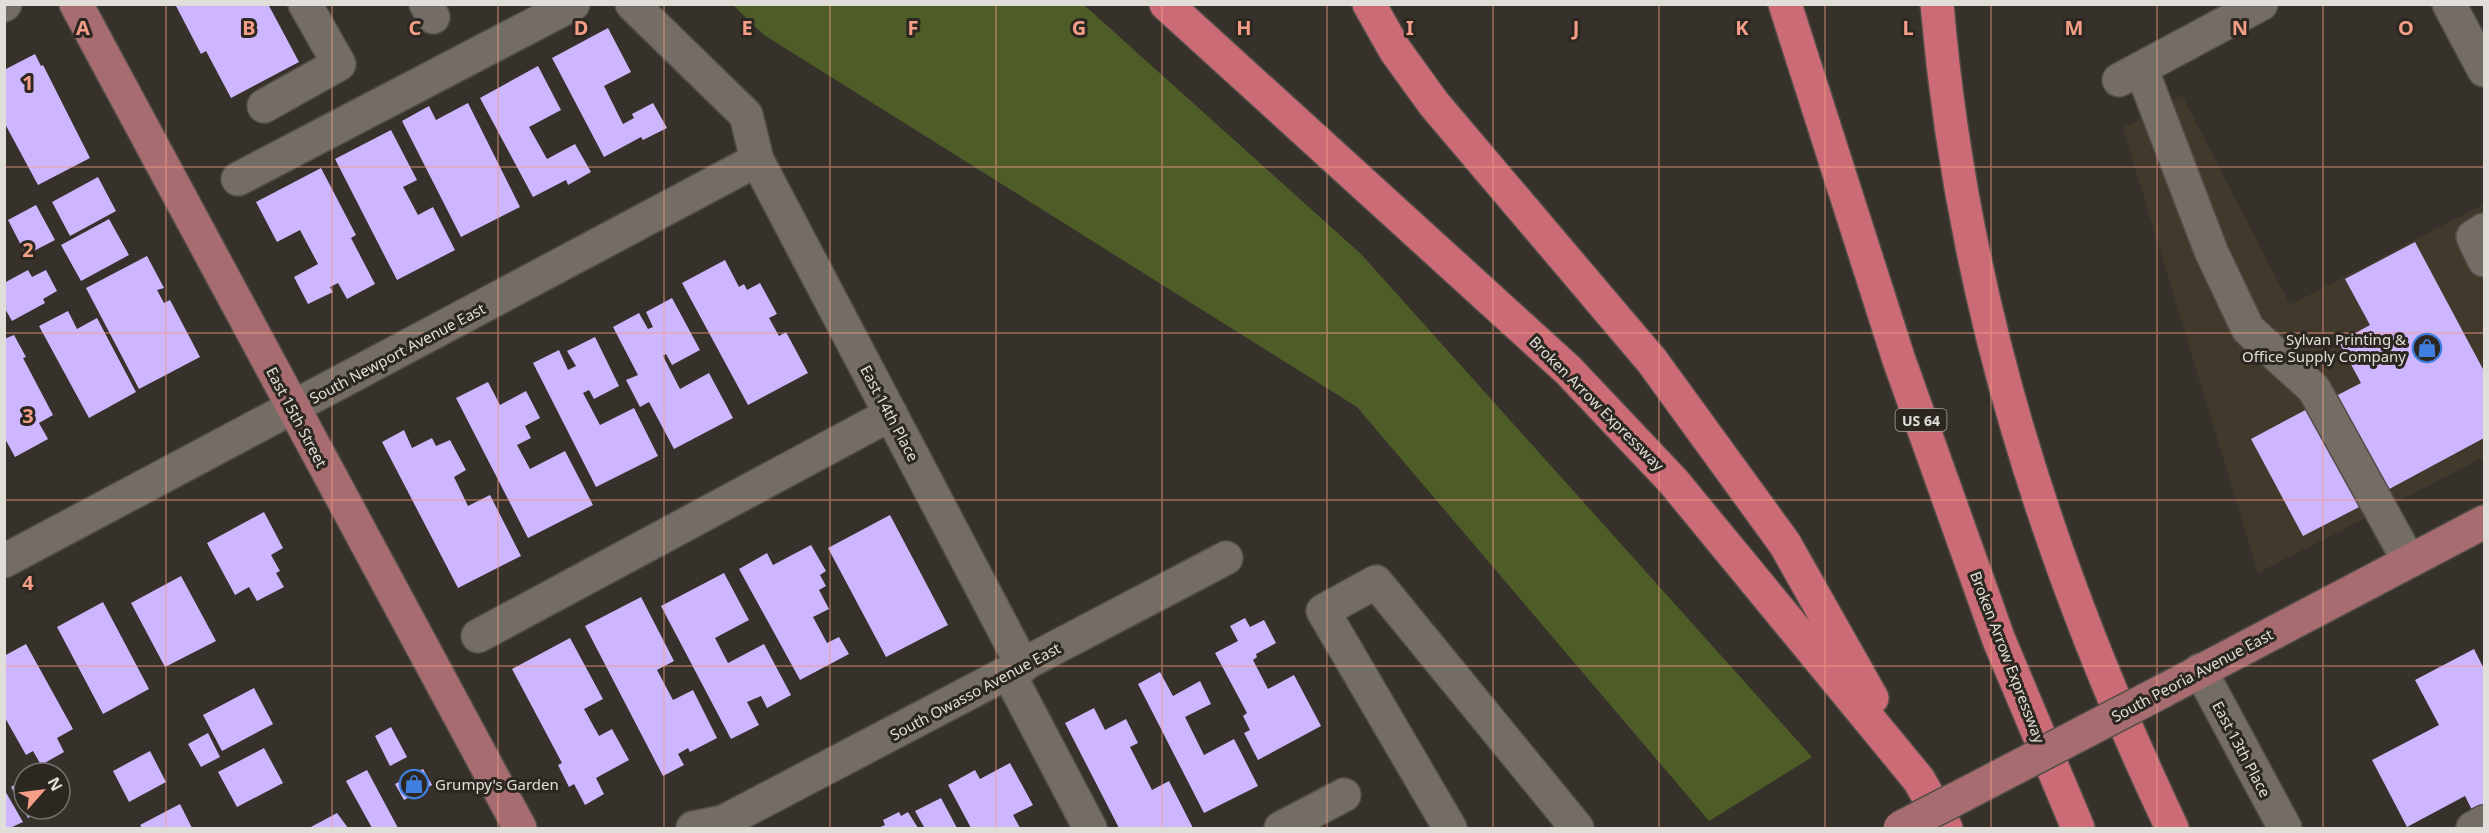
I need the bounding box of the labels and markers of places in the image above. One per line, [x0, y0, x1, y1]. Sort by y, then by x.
place label: Sylvan Printing & Office Supply Company [2242, 329, 2406, 366]
shop icon: Sylvan Printing & Office Supply Company [2411, 332, 2443, 364]
shop icon: Grumpy's Garden [398, 768, 430, 800]
place label: Grumpy's Garden [435, 774, 559, 794]

